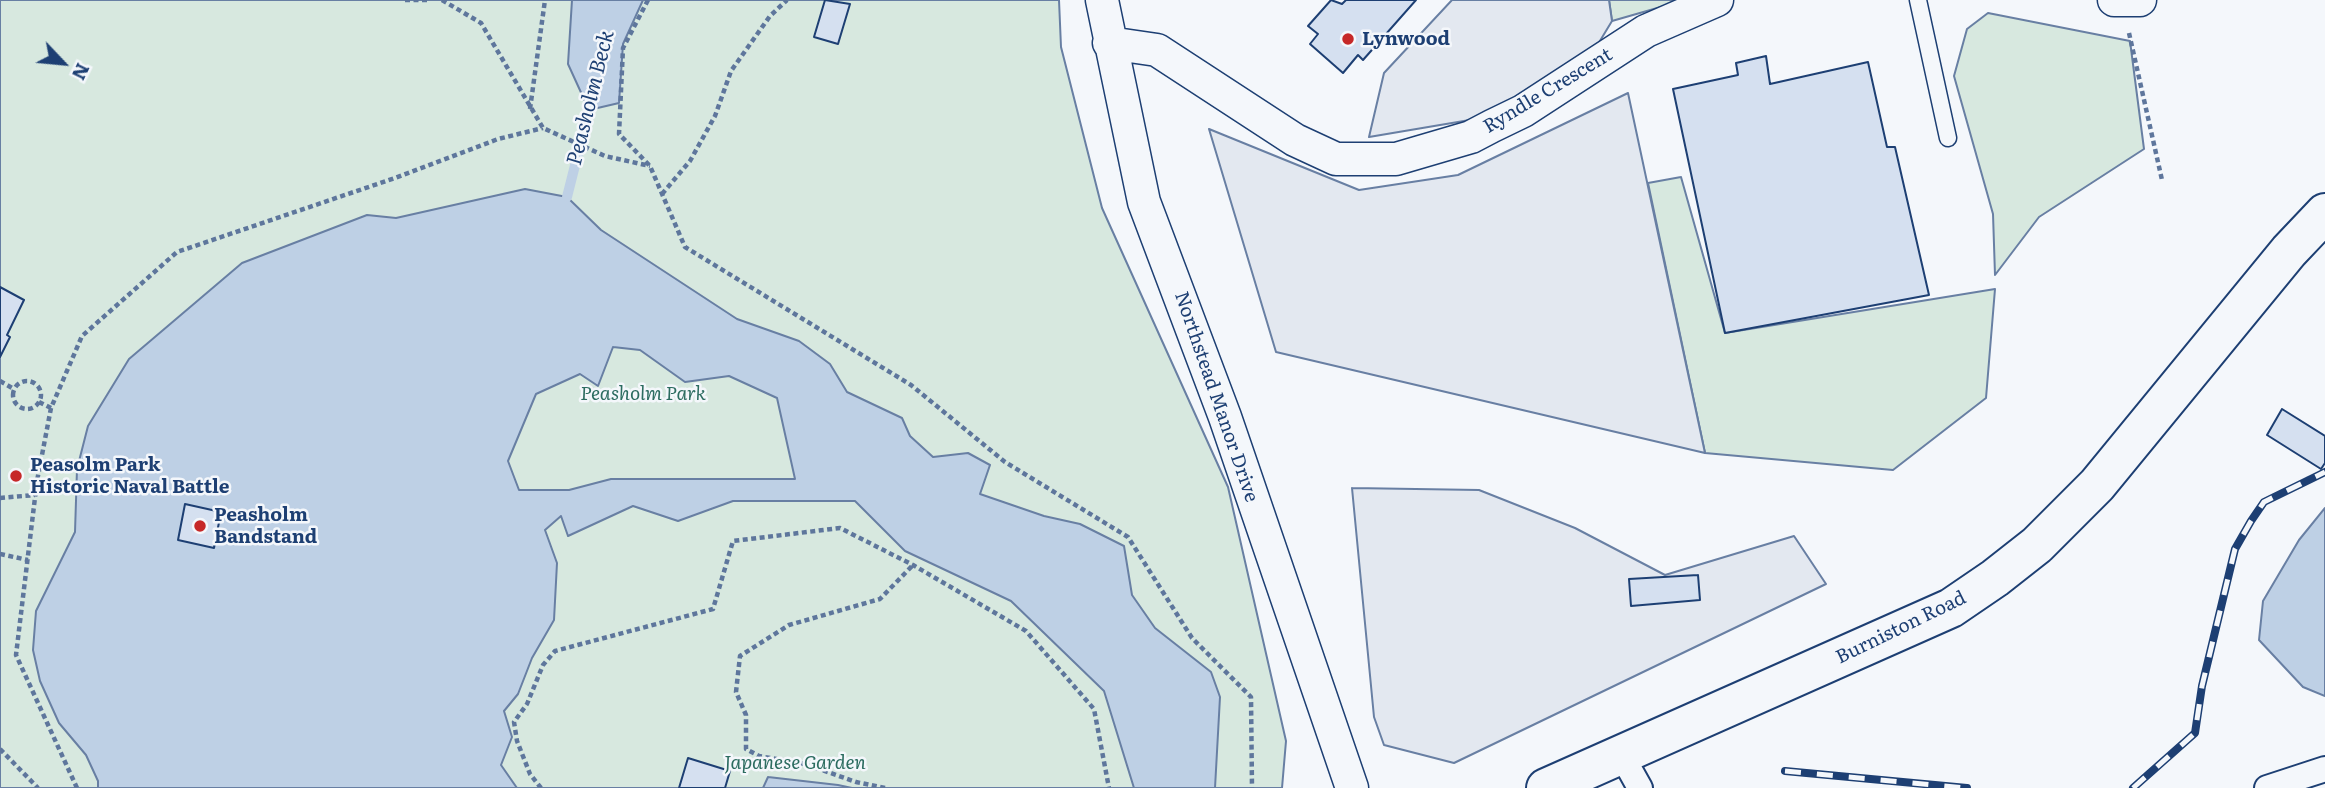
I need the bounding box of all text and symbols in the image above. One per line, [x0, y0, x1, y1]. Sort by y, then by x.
north arrow [28, 28, 98, 98]
water label: Peasholm Beck [562, 28, 620, 168]
place label: Lynwood [1362, 28, 1450, 50]
marker: Lynwood [1340, 31, 1356, 47]
street label: Ryndle Crescent [1479, 44, 1617, 138]
text: N [66, 59, 98, 86]
street label: Northstead Manor Drive [1169, 289, 1263, 505]
park label: Peasholm Park [580, 383, 706, 405]
place label: Peasolm Park Historic Naval Battle [30, 454, 230, 498]
marker: Peasolm Park Historic Naval Battle [8, 468, 24, 484]
place label: Peasholm Bandstand [214, 504, 317, 548]
marker: Peasholm Bandstand [192, 518, 208, 534]
street label: Burniston Road [1832, 587, 1970, 669]
park label: Japanese Garden [724, 752, 866, 774]

